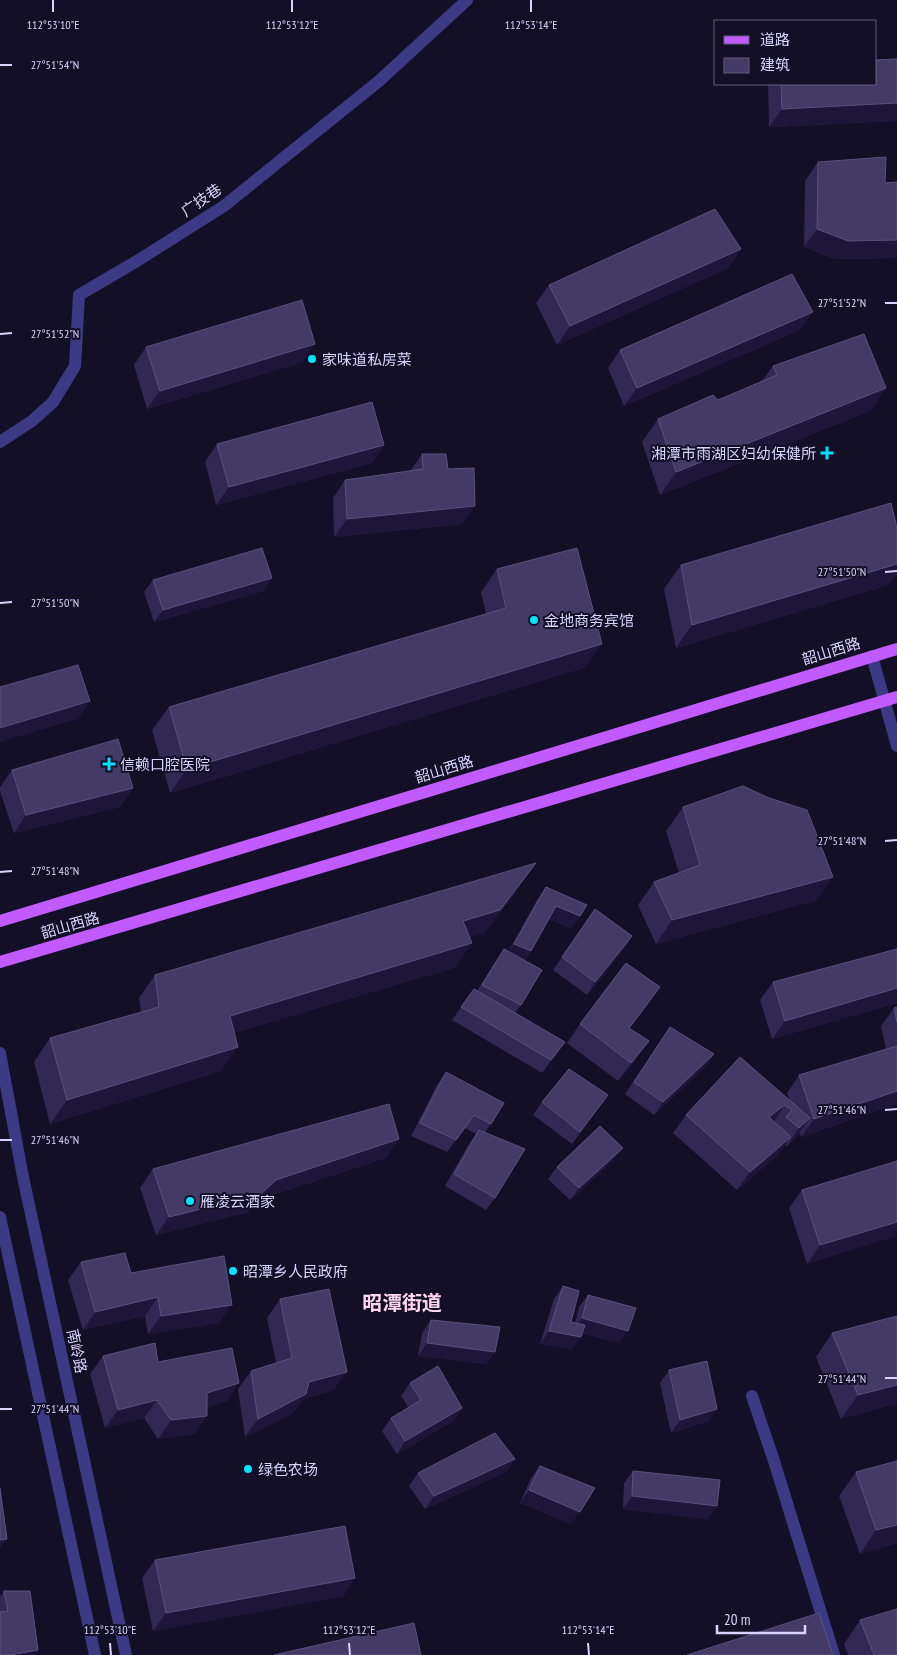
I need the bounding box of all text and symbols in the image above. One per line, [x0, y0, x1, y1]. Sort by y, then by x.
text: 112°53'10"E [27, 17, 79, 32]
text: 112°53'12"E [266, 17, 318, 32]
text: 112°53'14"E [505, 17, 557, 32]
legend [714, 20, 877, 85]
text: 道路 [760, 30, 790, 49]
text: 建筑 [760, 55, 790, 74]
text: 27°51'54"N [31, 57, 79, 72]
street label: 广技巷 [177, 180, 225, 220]
text: 27°51'52"N [818, 295, 866, 310]
text: 27°51'52"N [31, 326, 79, 341]
place label: 家味道私房菜 [322, 350, 412, 369]
marker: 家味道私房菜 [306, 353, 318, 365]
place label: 湘潭市雨湖区妇幼保健所 [651, 444, 816, 463]
marker: 湘潭市雨湖区妇幼保健所 [820, 446, 834, 460]
text: 27°51'50"N [818, 564, 866, 579]
text: 27°51'50"N [31, 595, 79, 610]
place label: 金地商务宾馆 [544, 611, 634, 630]
marker: 金地商务宾馆 [528, 614, 540, 626]
street label: 韶山西路 [800, 633, 862, 669]
street label: 韶山西路 [413, 751, 475, 787]
place label: 信赖口腔医院 [120, 755, 210, 774]
marker: 信赖口腔医院 [102, 757, 116, 771]
text: 27°51'48"N [818, 833, 866, 848]
text: 27°51'48"N [31, 863, 79, 878]
street label: 韶山西路 [39, 908, 101, 942]
text: 27°51'46"N [818, 1102, 866, 1117]
text: 27°51'46"N [31, 1132, 79, 1147]
place label: 雁凌云酒家 [200, 1192, 275, 1211]
marker: 雁凌云酒家 [184, 1195, 196, 1207]
place label: 昭潭乡人民政府 [243, 1262, 348, 1281]
marker: 昭潭乡人民政府 [227, 1265, 239, 1277]
district label: 昭潭街道 [362, 1290, 442, 1316]
street label: 南岭路 [63, 1327, 91, 1375]
text: 27°51'44"N [818, 1371, 866, 1386]
text: 27°51'44"N [31, 1401, 79, 1416]
place label: 绿色农场 [258, 1460, 318, 1479]
marker: 绿色农场 [242, 1463, 254, 1475]
scale bar [717, 1602, 804, 1634]
text: 20 m [724, 1610, 750, 1629]
text: 112°53'10"E [84, 1622, 136, 1637]
text: 112°53'12"E [323, 1622, 375, 1637]
text: 112°53'14"E [562, 1622, 614, 1637]

